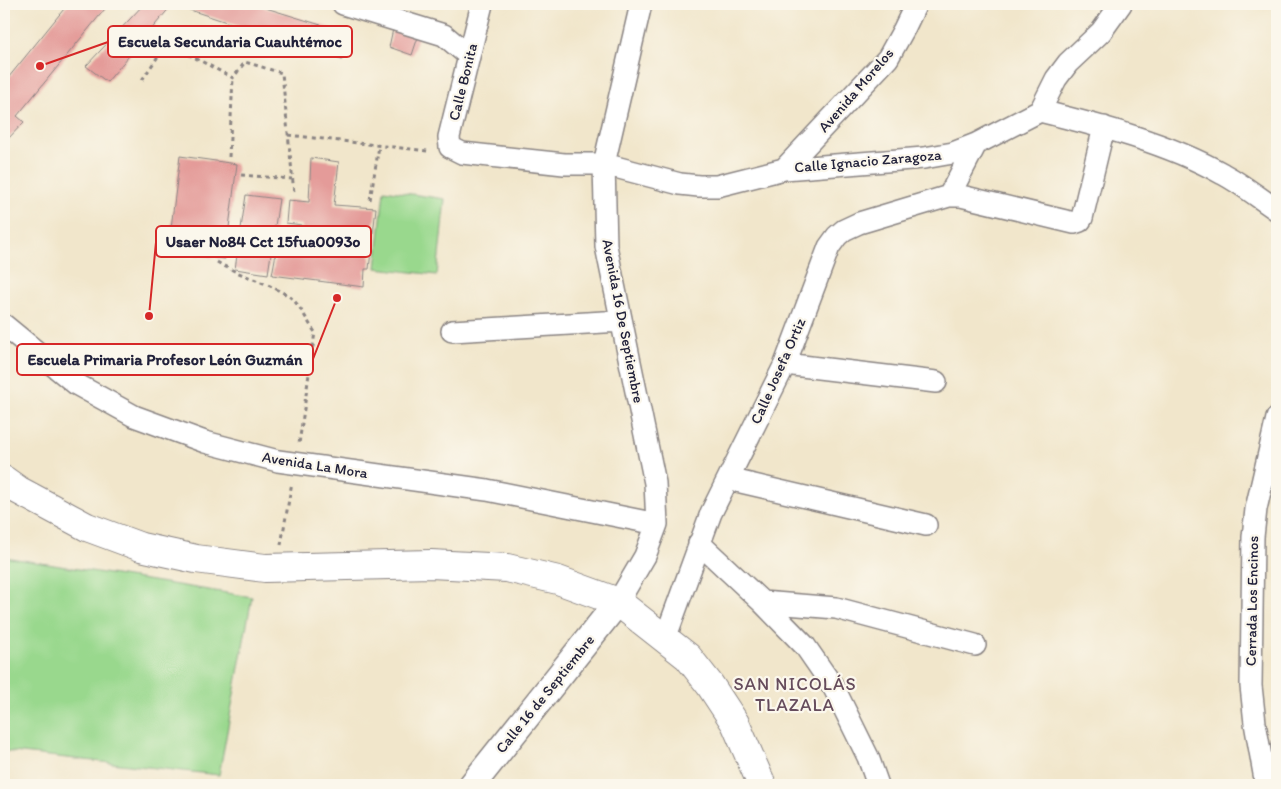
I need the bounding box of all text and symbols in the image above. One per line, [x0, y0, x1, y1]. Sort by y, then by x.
callout: Escuela Secundaria Cuauhtémoc [108, 26, 352, 57]
text: Escuela Secundaria Cuauhtémoc [118, 32, 342, 51]
street label: Calle Bonita [445, 41, 481, 122]
street label: Avenida Morelos [814, 44, 898, 136]
street label: Calle Ignacio Zaragoza [794, 146, 943, 176]
callout: Usaer No84 Cct 15fua0093o [156, 226, 371, 257]
text: Usaer No84 Cct 15fua0093o [165, 232, 361, 251]
street label: Avenida 16 De Septiembre [598, 237, 648, 405]
street label: Calle Josefa Ortiz [747, 315, 809, 427]
callout: Escuela Primaria Profesor León Guzmán [17, 344, 313, 375]
text: Escuela Primaria Profesor León Guzmán [27, 350, 303, 369]
street label: Avenida La Mora [261, 448, 369, 482]
street label: Cerrada Los Encinos [1242, 535, 1262, 666]
street label: Calle 16 de Septiembre [492, 631, 598, 757]
district label: SAN NICOLÁS TLAZALA [733, 673, 857, 716]

